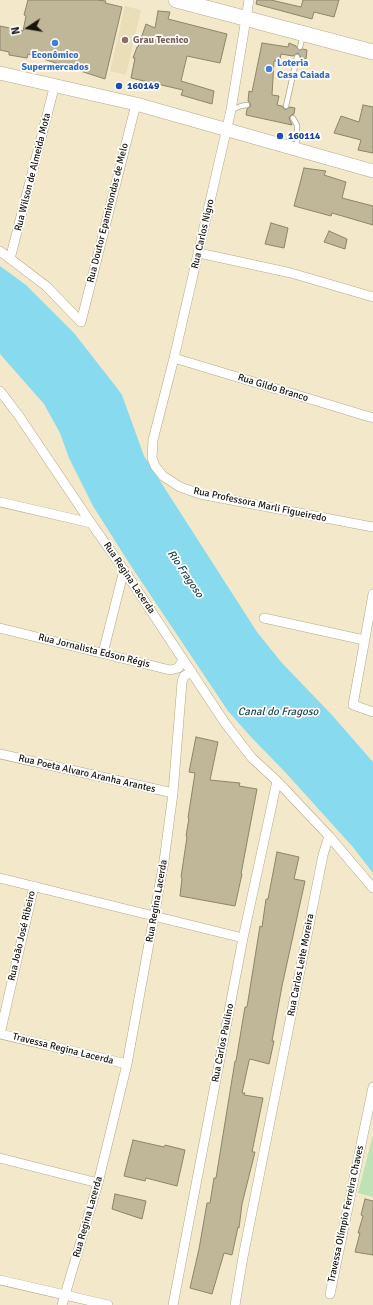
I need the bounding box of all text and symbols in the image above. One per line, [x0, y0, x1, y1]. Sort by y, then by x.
north arrow [8, 8, 48, 48]
text: N [9, 26, 23, 36]
place label: Grau Tecnico [133, 34, 189, 46]
marker: Grau Tecnico [120, 35, 130, 45]
marker: Econômico Supermercados [50, 38, 60, 48]
place label: Econômico Supermercados [21, 49, 89, 72]
place label: Loteria Casa Caiada [277, 57, 330, 80]
marker: Loteria Casa Caiada [264, 64, 274, 74]
place label: 160149 [127, 80, 159, 92]
marker: 160149 [114, 81, 124, 91]
street label: Rua Wilson de Almeida Mota [12, 112, 54, 232]
place label: 160114 [288, 130, 320, 142]
marker: 160114 [275, 131, 285, 141]
street label: Rua Doutor Epaminondas de Melo [85, 142, 131, 284]
street label: Rua Carlos Nigro [189, 198, 217, 270]
street label: Rua Gildo Branco [236, 372, 310, 404]
street label: Rua Professora Marli Figueiredo [192, 485, 328, 525]
street label: Rua Regina Lacerda [101, 540, 157, 616]
water label: Rio Fragoso [164, 548, 206, 600]
street label: Rua Jornalista Edson Régis [37, 631, 151, 671]
water label: Canal do Fragoso [238, 705, 318, 719]
street label: Rua Poeta Alvaro Aranha Arantes [17, 752, 157, 796]
street label: Rua Regina Lacerda [144, 859, 170, 943]
street label: Rua João José Ribeiro [6, 890, 38, 982]
street label: Rua Carlos Leite Moreira [285, 913, 317, 1017]
street label: Rua Carlos Paulino [209, 1003, 237, 1083]
street label: Travessa Regina Lacerda [11, 1031, 115, 1067]
street label: Travessa Olímpio Ferreira Chaves [326, 1144, 366, 1284]
street label: Rua Regina Lacerda [71, 1175, 105, 1259]

